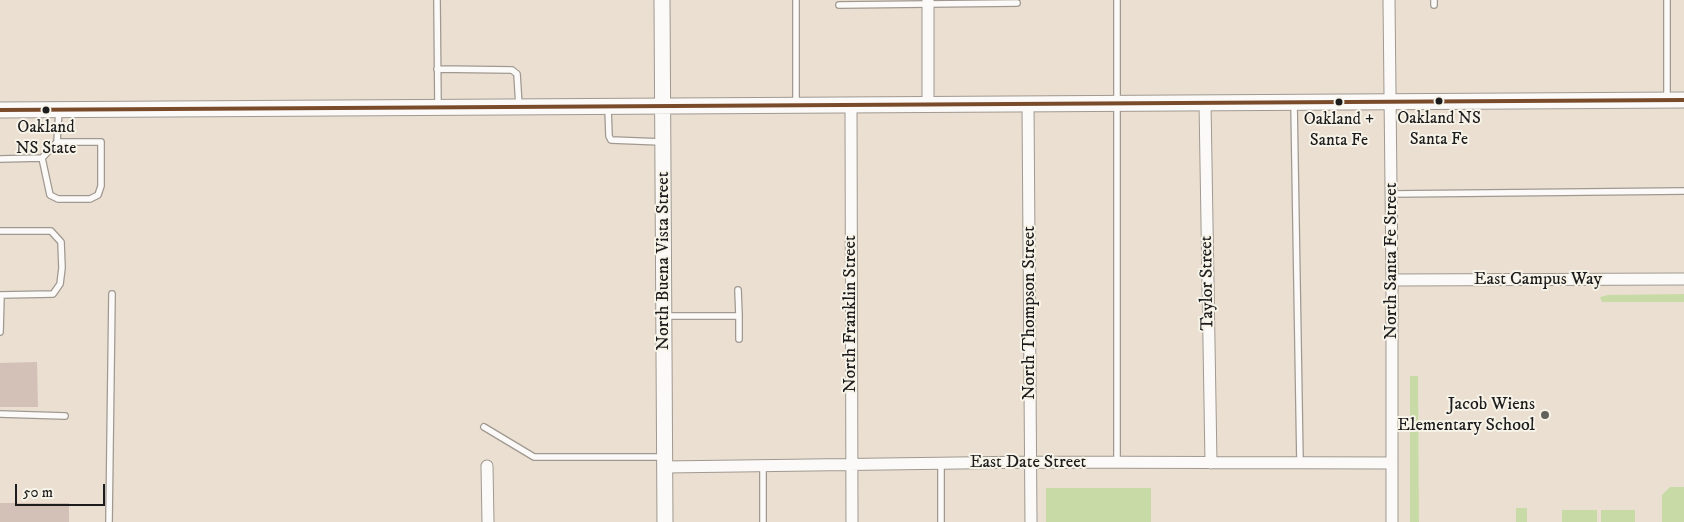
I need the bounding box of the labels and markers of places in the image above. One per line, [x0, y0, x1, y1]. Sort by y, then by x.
marker: Oakland NS Santa Fe [1434, 96, 1444, 106]
marker: Oakland + Santa Fe [1334, 97, 1344, 107]
marker: Oakland NS State [41, 105, 51, 115]
place label: Oakland NS Santa Fe [1397, 109, 1481, 149]
place label: Oakland + Santa Fe [1304, 110, 1374, 150]
place label: Oakland NS State [16, 118, 76, 158]
place label: Jacob Wiens Elementary School [1397, 394, 1535, 436]
marker: Jacob Wiens Elementary School [1539, 409, 1551, 421]

